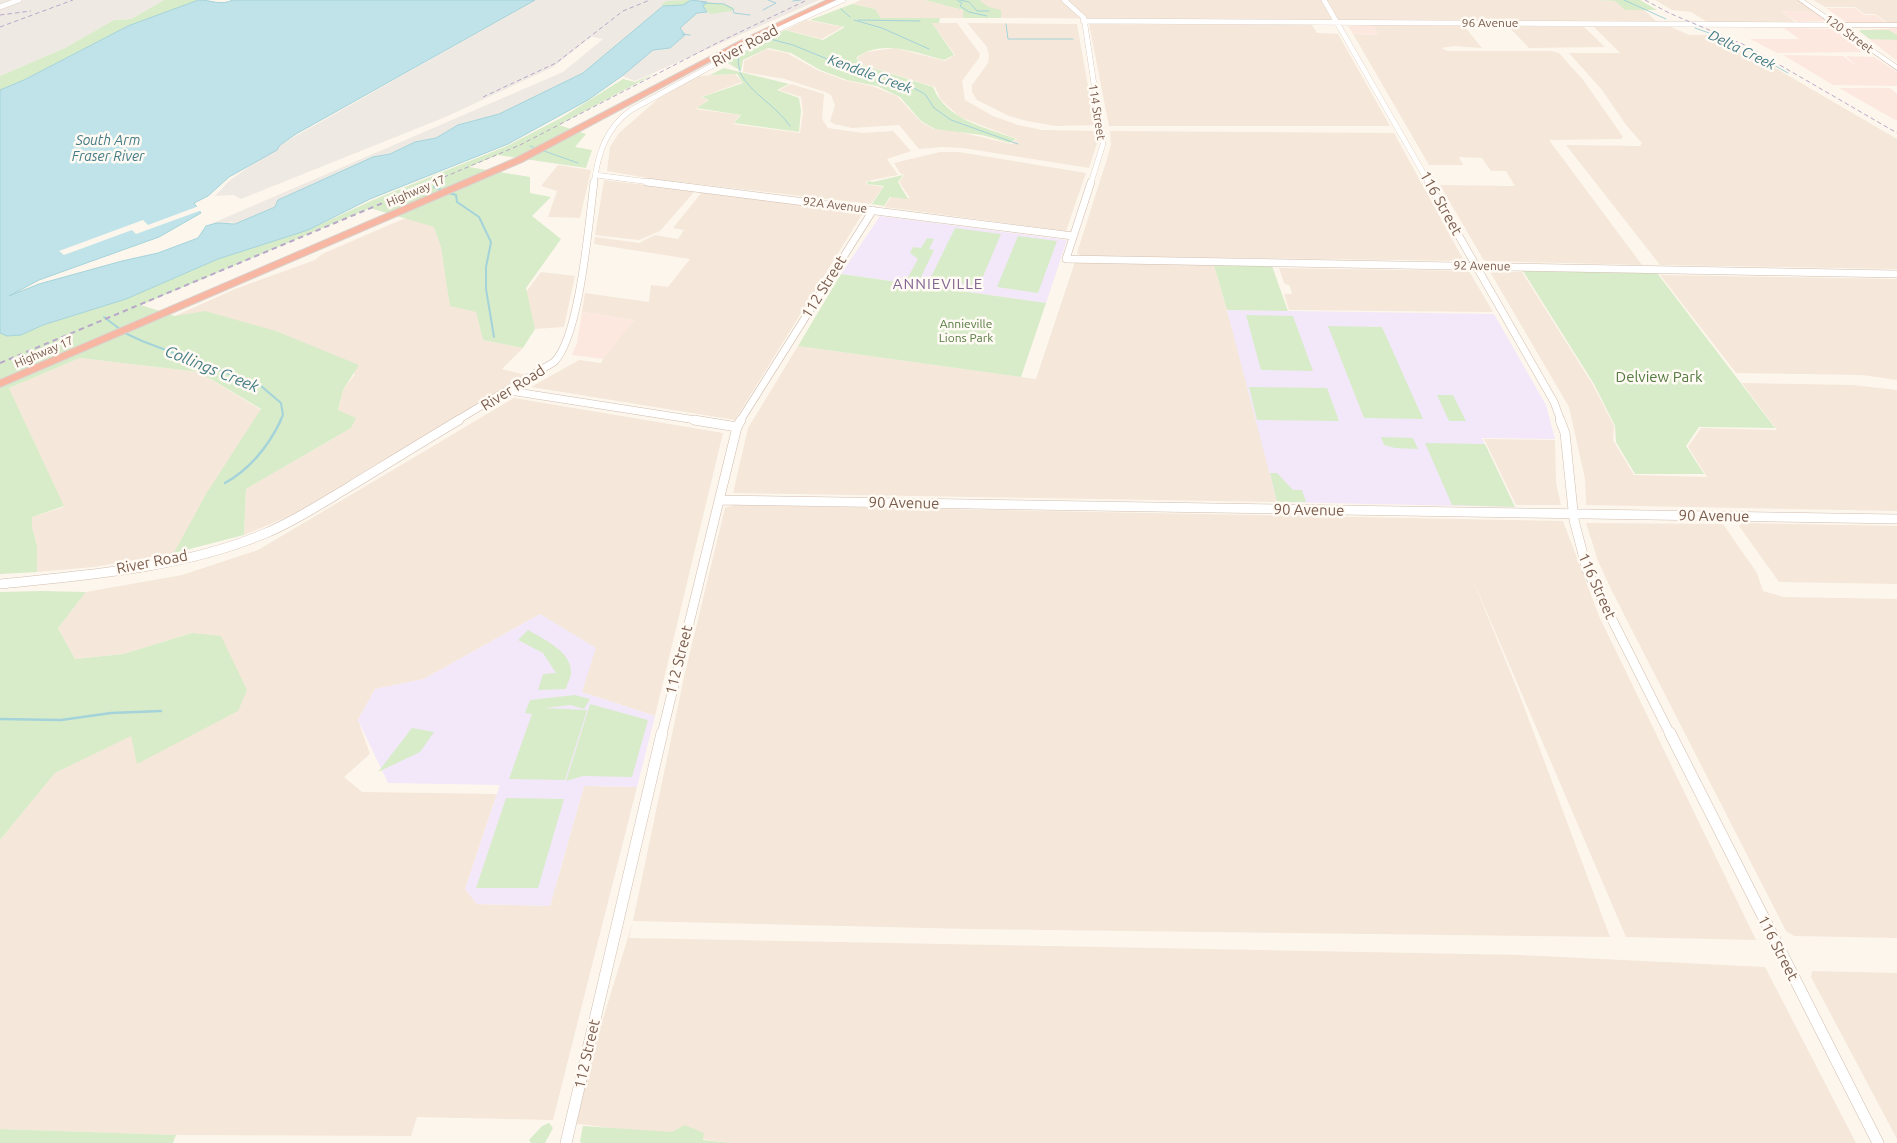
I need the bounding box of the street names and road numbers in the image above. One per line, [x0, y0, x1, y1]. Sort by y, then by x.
street label: 120 Street [1822, 12, 1876, 56]
street label: 96 Avenue [1462, 16, 1518, 30]
street label: River Road [709, 21, 781, 71]
street label: 114 Street [1085, 83, 1109, 141]
street label: 116 Street [1416, 168, 1466, 238]
street label: Highway 17 [384, 172, 448, 210]
street label: 92A Avenue [802, 194, 868, 216]
street label: 112 Street [798, 252, 850, 322]
street label: 92 Avenue [1454, 258, 1510, 274]
street label: Highway 17 [12, 333, 76, 371]
street label: River Road [478, 361, 548, 415]
street label: 90 Avenue [868, 493, 940, 513]
street label: 90 Avenue [1273, 500, 1345, 520]
street label: 90 Avenue [1678, 506, 1750, 526]
street label: River Road [115, 546, 189, 578]
street label: 116 Street [1574, 550, 1620, 622]
street label: 112 Street [662, 624, 696, 696]
street label: 116 Street [1754, 912, 1802, 984]
street label: 112 Street [570, 1018, 604, 1090]

